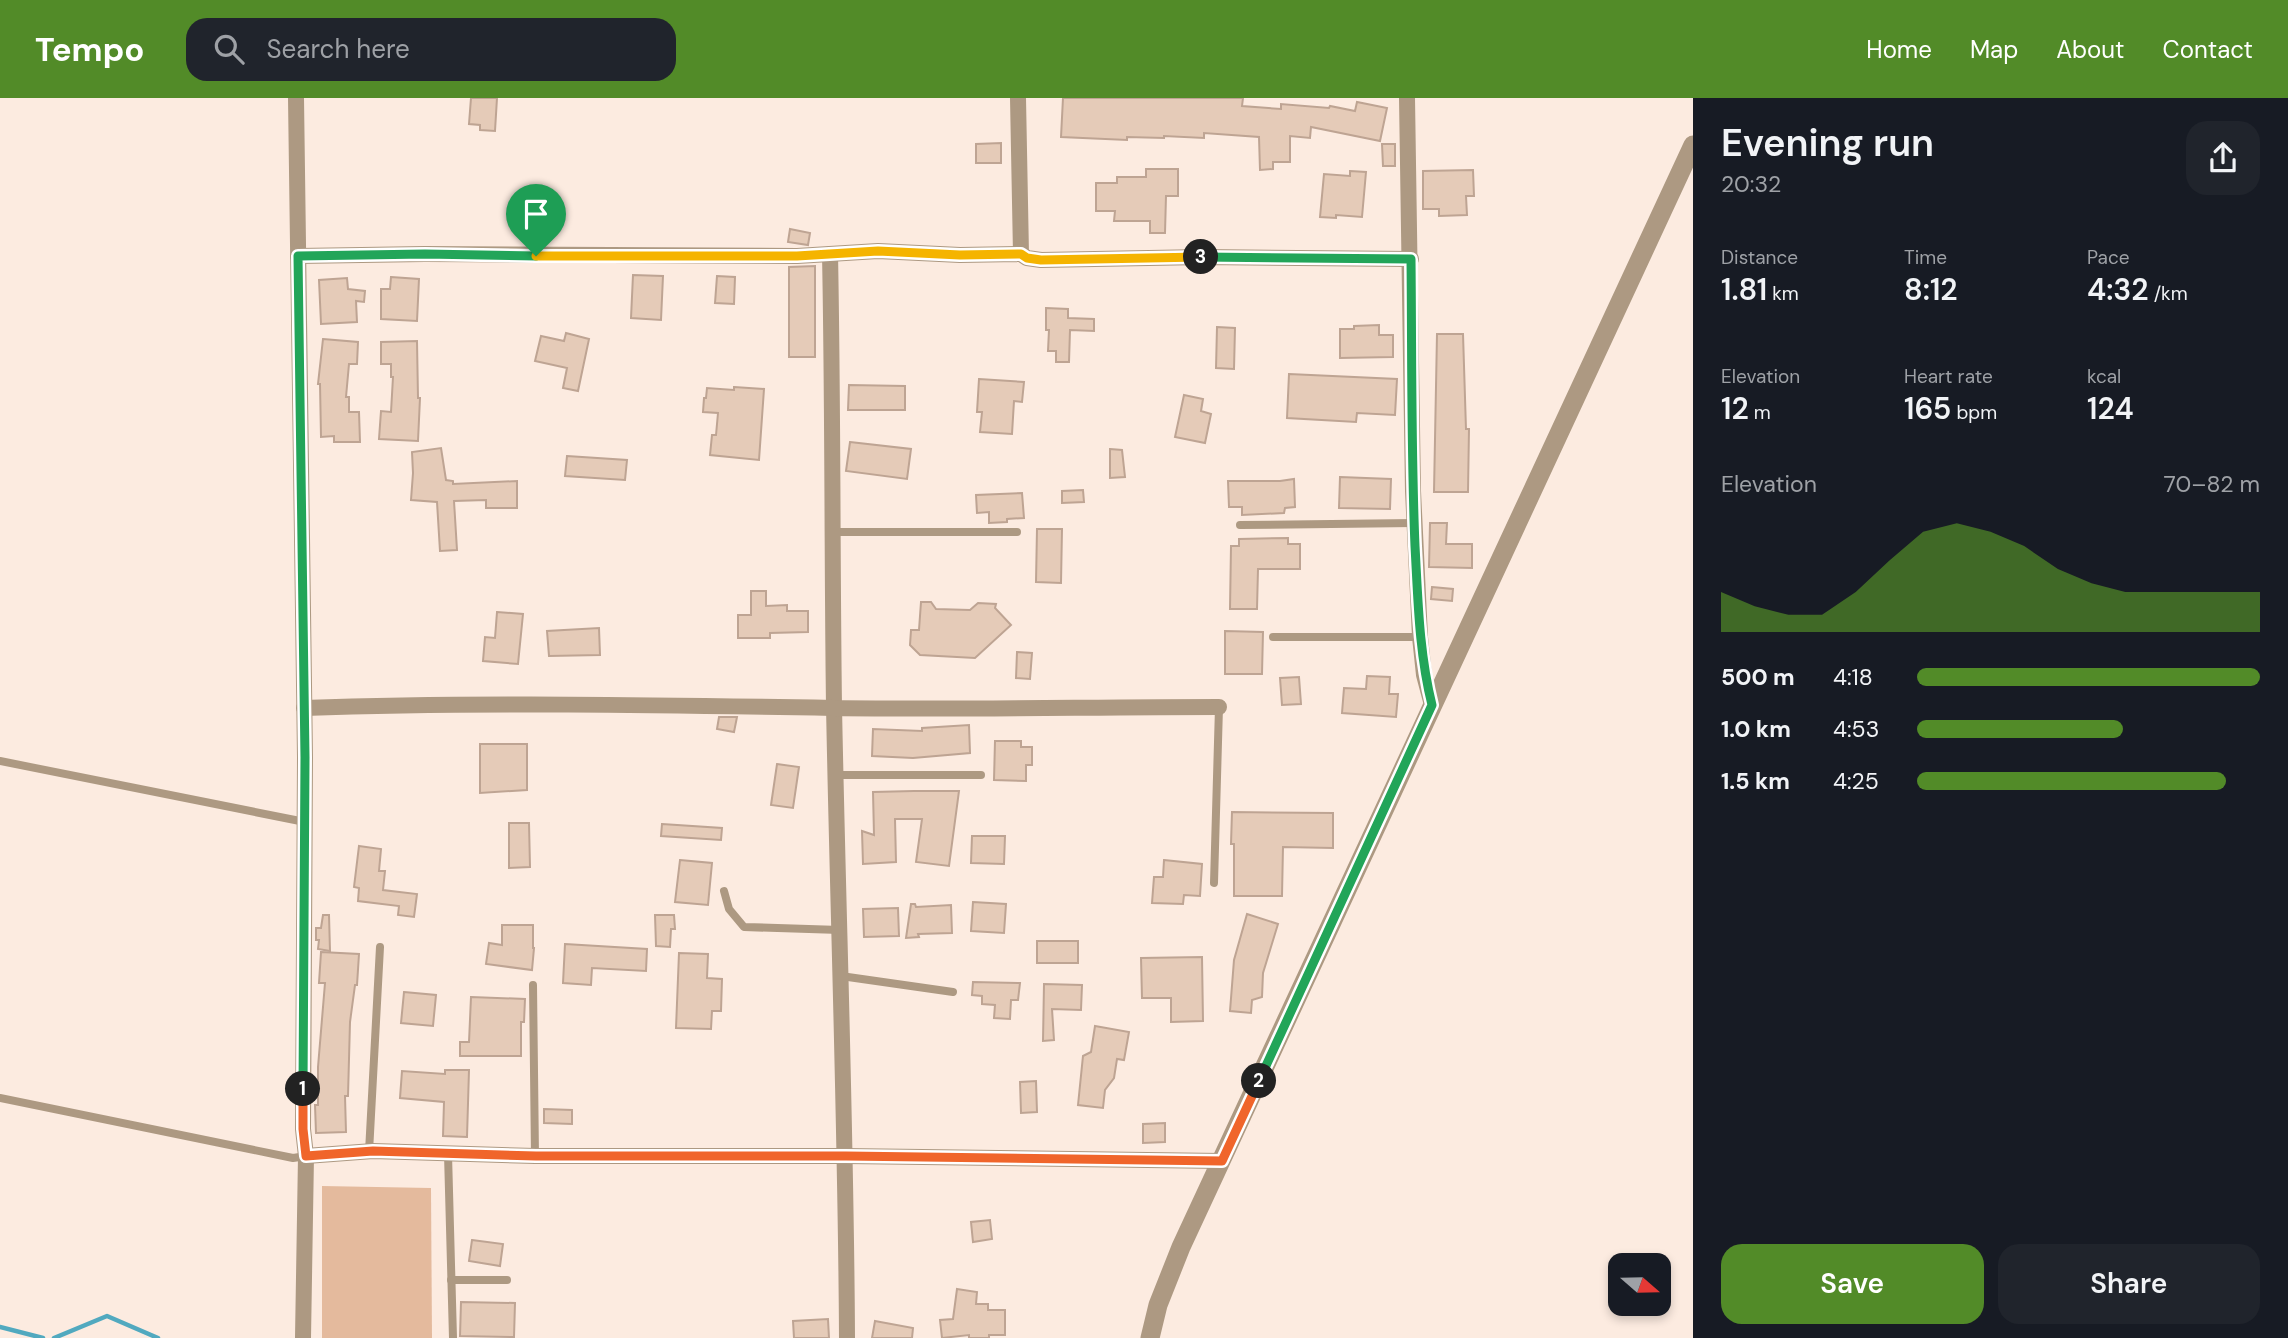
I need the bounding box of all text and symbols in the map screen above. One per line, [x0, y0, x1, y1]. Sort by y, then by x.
search box [186, 18, 676, 81]
text: Tempo [35, 28, 144, 71]
icon: search [210, 30, 248, 68]
text: Search here [266, 32, 410, 66]
text: Home [1866, 34, 1932, 65]
text: Map [1970, 34, 2018, 65]
text: About [2056, 34, 2125, 65]
text: Contact [2163, 34, 2253, 65]
text: Evening run [1721, 118, 1934, 168]
button: share [2186, 121, 2260, 195]
text: 20:32 [1721, 169, 1781, 199]
pin [506, 184, 566, 256]
icon: arrive [517, 195, 555, 233]
pin: 3 [1184, 240, 1218, 274]
text: 3 [1195, 244, 1206, 269]
text: Distance [1721, 245, 1798, 270]
text: Time [1904, 245, 1947, 270]
text: Pace [2087, 245, 2130, 270]
text: 1.81 [1721, 270, 1767, 309]
text: 8:12 [1904, 270, 1958, 309]
text: 4:32 [2087, 270, 2149, 309]
text: km [1767, 281, 1799, 306]
text: /km [2149, 281, 2188, 306]
text: Elevation [1721, 364, 1800, 389]
text: Heart rate [1904, 364, 1993, 389]
text: kcal [2087, 364, 2121, 389]
text: 12 [1721, 389, 1749, 428]
text: 165 [1904, 389, 1951, 428]
text: 124 [2087, 389, 2134, 428]
text: m [1749, 400, 1771, 425]
text: bpm [1951, 400, 1997, 425]
text: Elevation [1721, 469, 1817, 499]
text: 70–82 m [2163, 469, 2260, 499]
text: 500 m [1721, 662, 1795, 692]
text: 4:18 [1833, 662, 1873, 692]
text: 1.0 km [1721, 714, 1791, 744]
text: 4:53 [1833, 714, 1879, 744]
text: 1.5 km [1721, 766, 1790, 796]
text: 4:25 [1833, 766, 1879, 796]
pin: 2 [1242, 1063, 1276, 1098]
text: 2 [1253, 1068, 1264, 1093]
pin: 1 [286, 1072, 320, 1107]
text: 1 [299, 1076, 306, 1101]
button: Save [1721, 1244, 1984, 1324]
button: Share [1998, 1244, 2260, 1324]
north arrow [1608, 1253, 1671, 1316]
map controls [1608, 1253, 1671, 1316]

